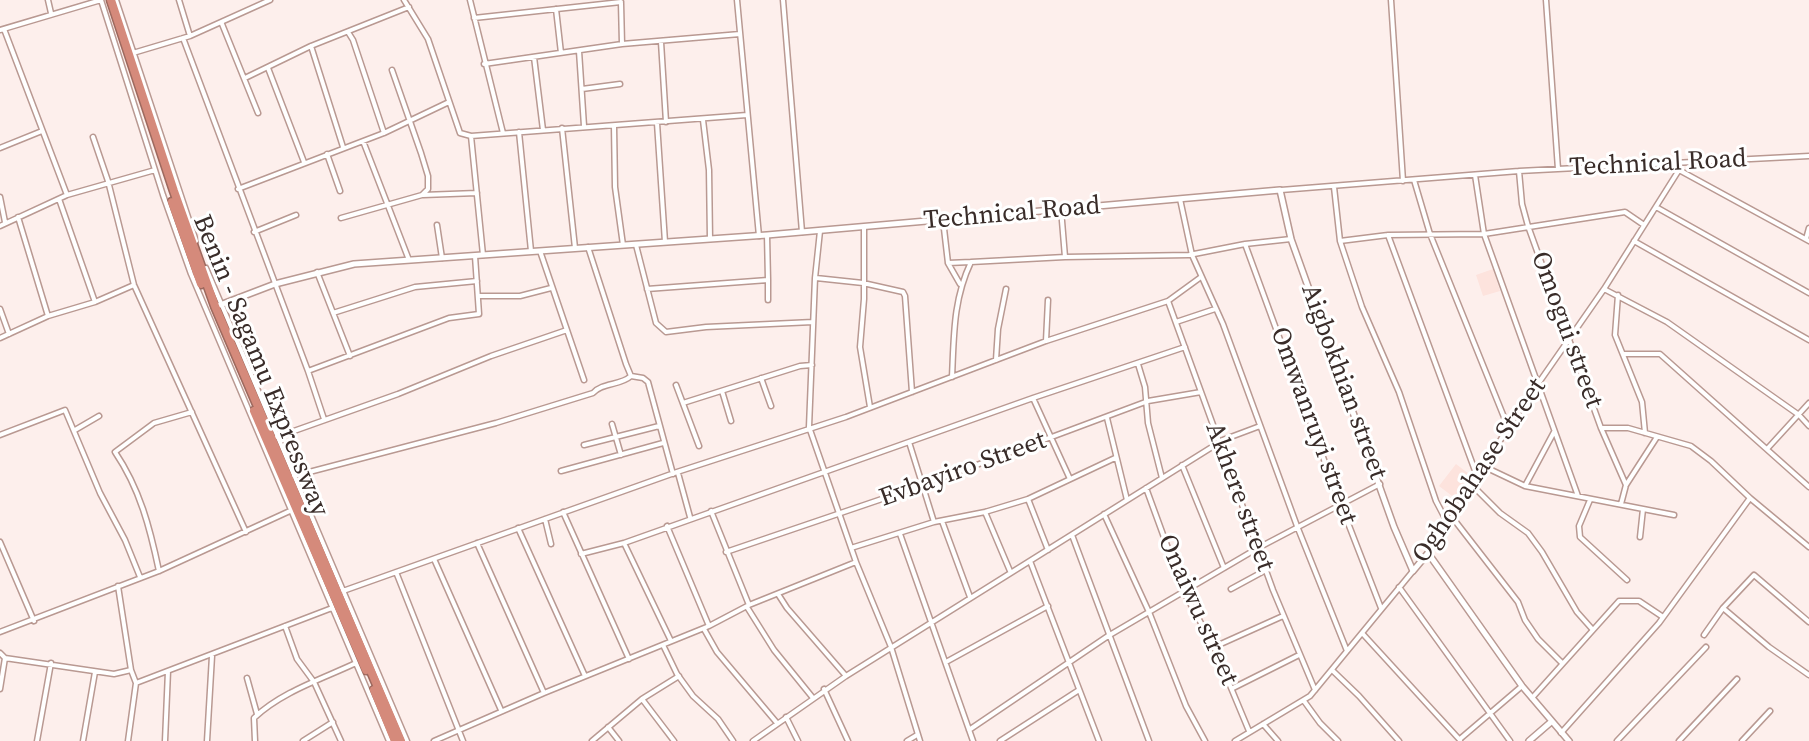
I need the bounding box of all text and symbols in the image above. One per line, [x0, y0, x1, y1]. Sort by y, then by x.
street label: Technical Road [1569, 144, 1747, 184]
street label: Technical Road [922, 191, 1102, 237]
street label: Benin - Sagamu Expressway [185, 211, 335, 521]
street label: Omogui street [1523, 248, 1609, 412]
street label: Aigbokhian street [1293, 280, 1393, 484]
street label: Omwanruyi street [1263, 323, 1363, 529]
street label: Oghobahase Street [1407, 373, 1553, 569]
street label: Akhere street [1198, 418, 1280, 576]
street label: Evbayiro Street [875, 425, 1051, 515]
street label: Onaiwu street [1150, 530, 1244, 690]

